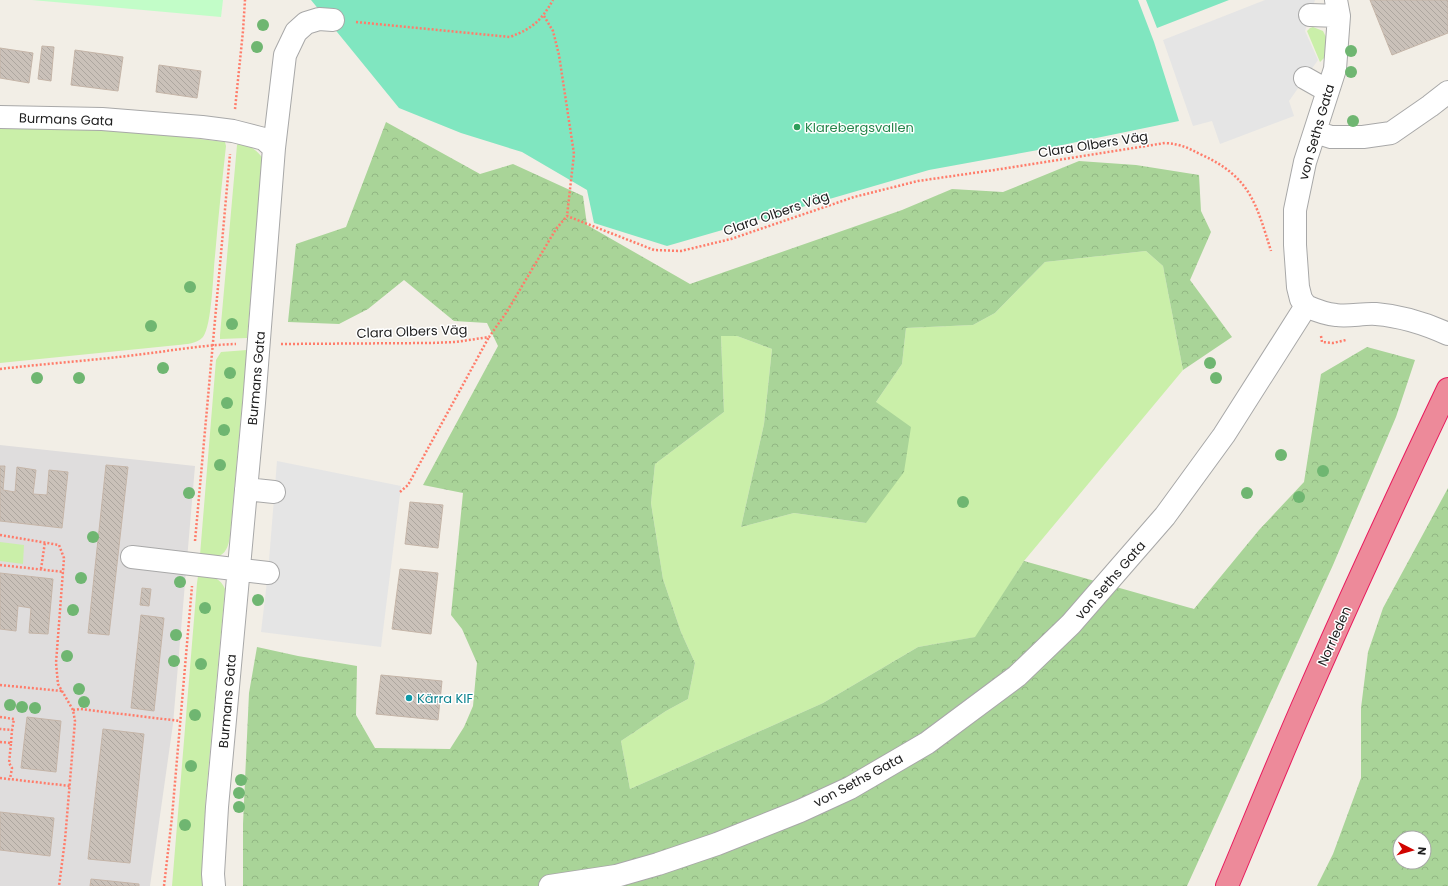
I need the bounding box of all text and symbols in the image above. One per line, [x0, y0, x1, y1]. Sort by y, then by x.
street label: von Seths Gata [1294, 82, 1339, 182]
street label: Burmans Gata [19, 108, 113, 131]
place label: Klarebergsvallen [805, 118, 914, 137]
marker: Klarebergsvallen [792, 122, 802, 132]
street label: Clara Olbers Väg [1037, 126, 1149, 163]
street label: Clara Olbers Väg [721, 186, 832, 241]
street label: Clara Olbers Väg [356, 320, 468, 343]
street label: Burmans Gata [243, 330, 270, 426]
street label: von Seths Gata [1071, 537, 1150, 624]
street label: Norrleden [1313, 603, 1356, 669]
street label: Burmans Gata [214, 653, 241, 749]
place label: Kärra KIF [417, 689, 474, 708]
marker: Kärra KIF [404, 693, 414, 703]
street label: von Seths Gata [810, 749, 906, 812]
north arrow [1392, 830, 1432, 870]
text: N [1414, 846, 1430, 856]

